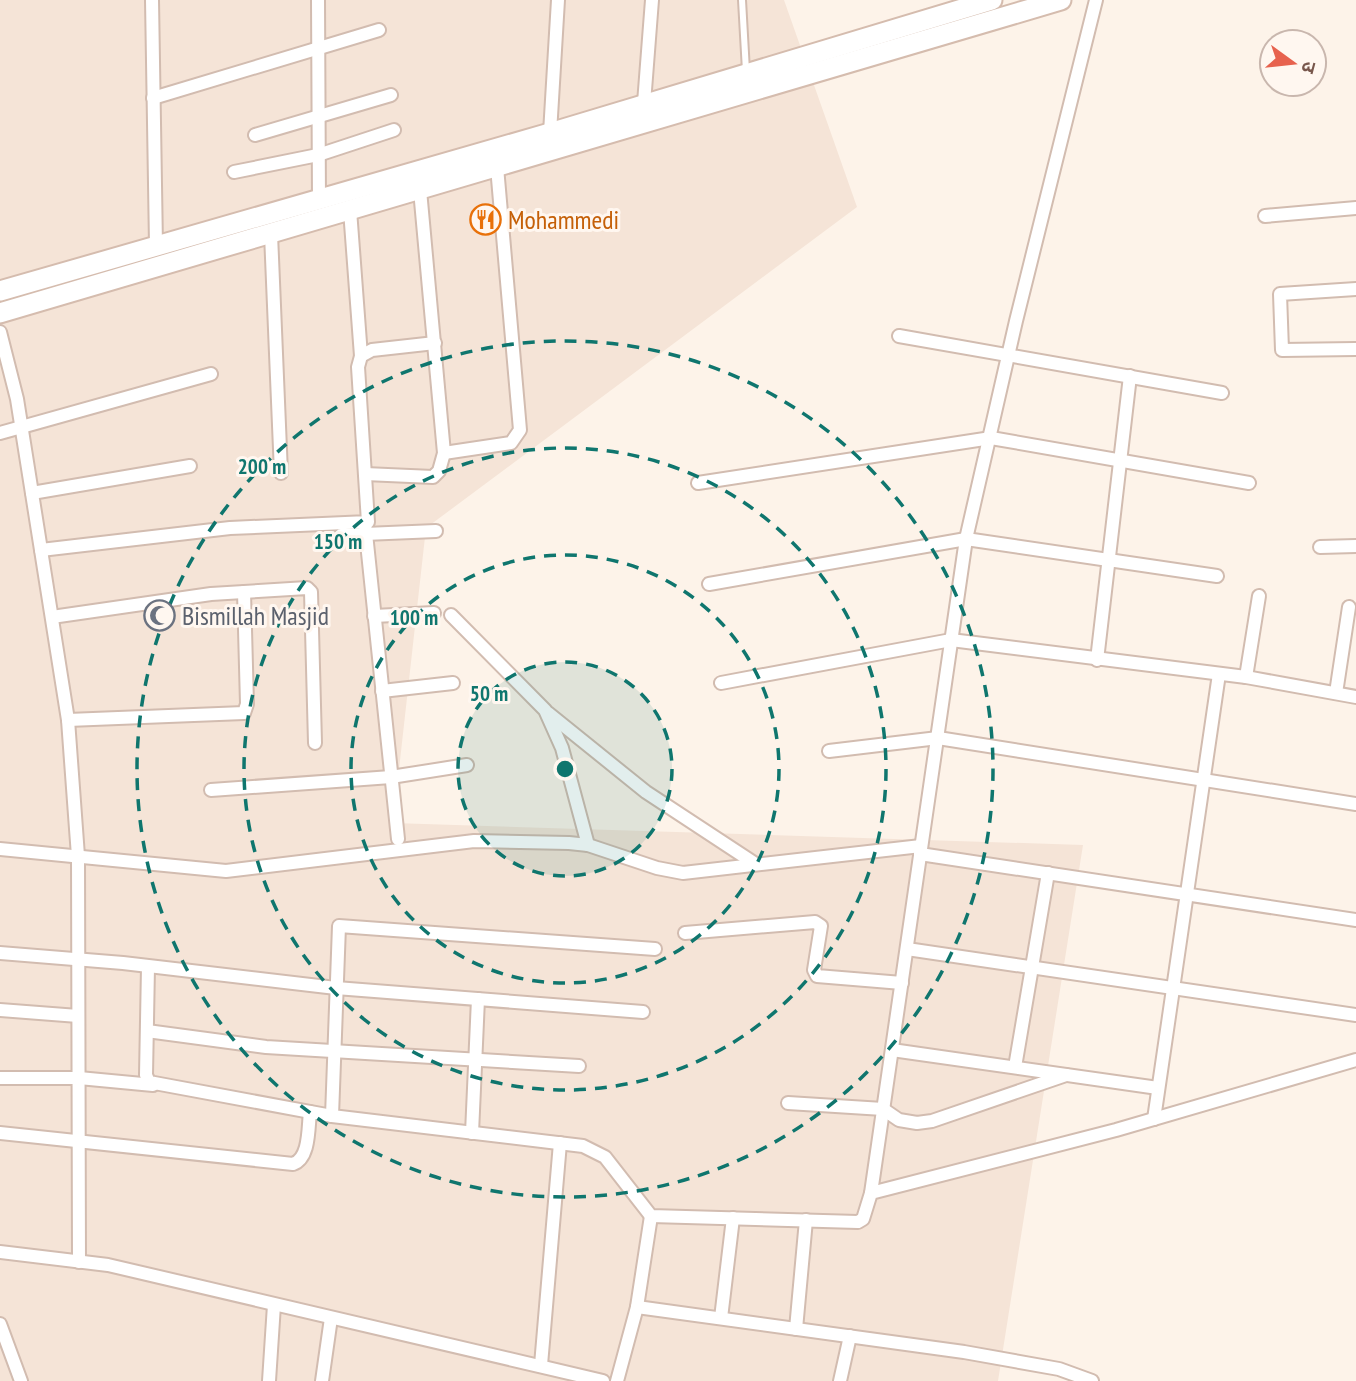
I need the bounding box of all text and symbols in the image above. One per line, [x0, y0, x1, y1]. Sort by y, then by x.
north arrow [1258, 28, 1328, 98]
text: उ [1296, 59, 1322, 77]
restaurant icon: Mohammedi [468, 202, 502, 236]
place label: Mohammedi [508, 203, 619, 236]
text: 200 m [238, 453, 286, 480]
text: 150 m [314, 528, 362, 555]
mosque icon: Bismillah Masjid [142, 598, 176, 632]
place label: Bismillah Masjid [182, 599, 329, 632]
text: 100 m [390, 604, 438, 631]
text: 50 m [470, 680, 508, 707]
centre of rings [553, 757, 577, 781]

